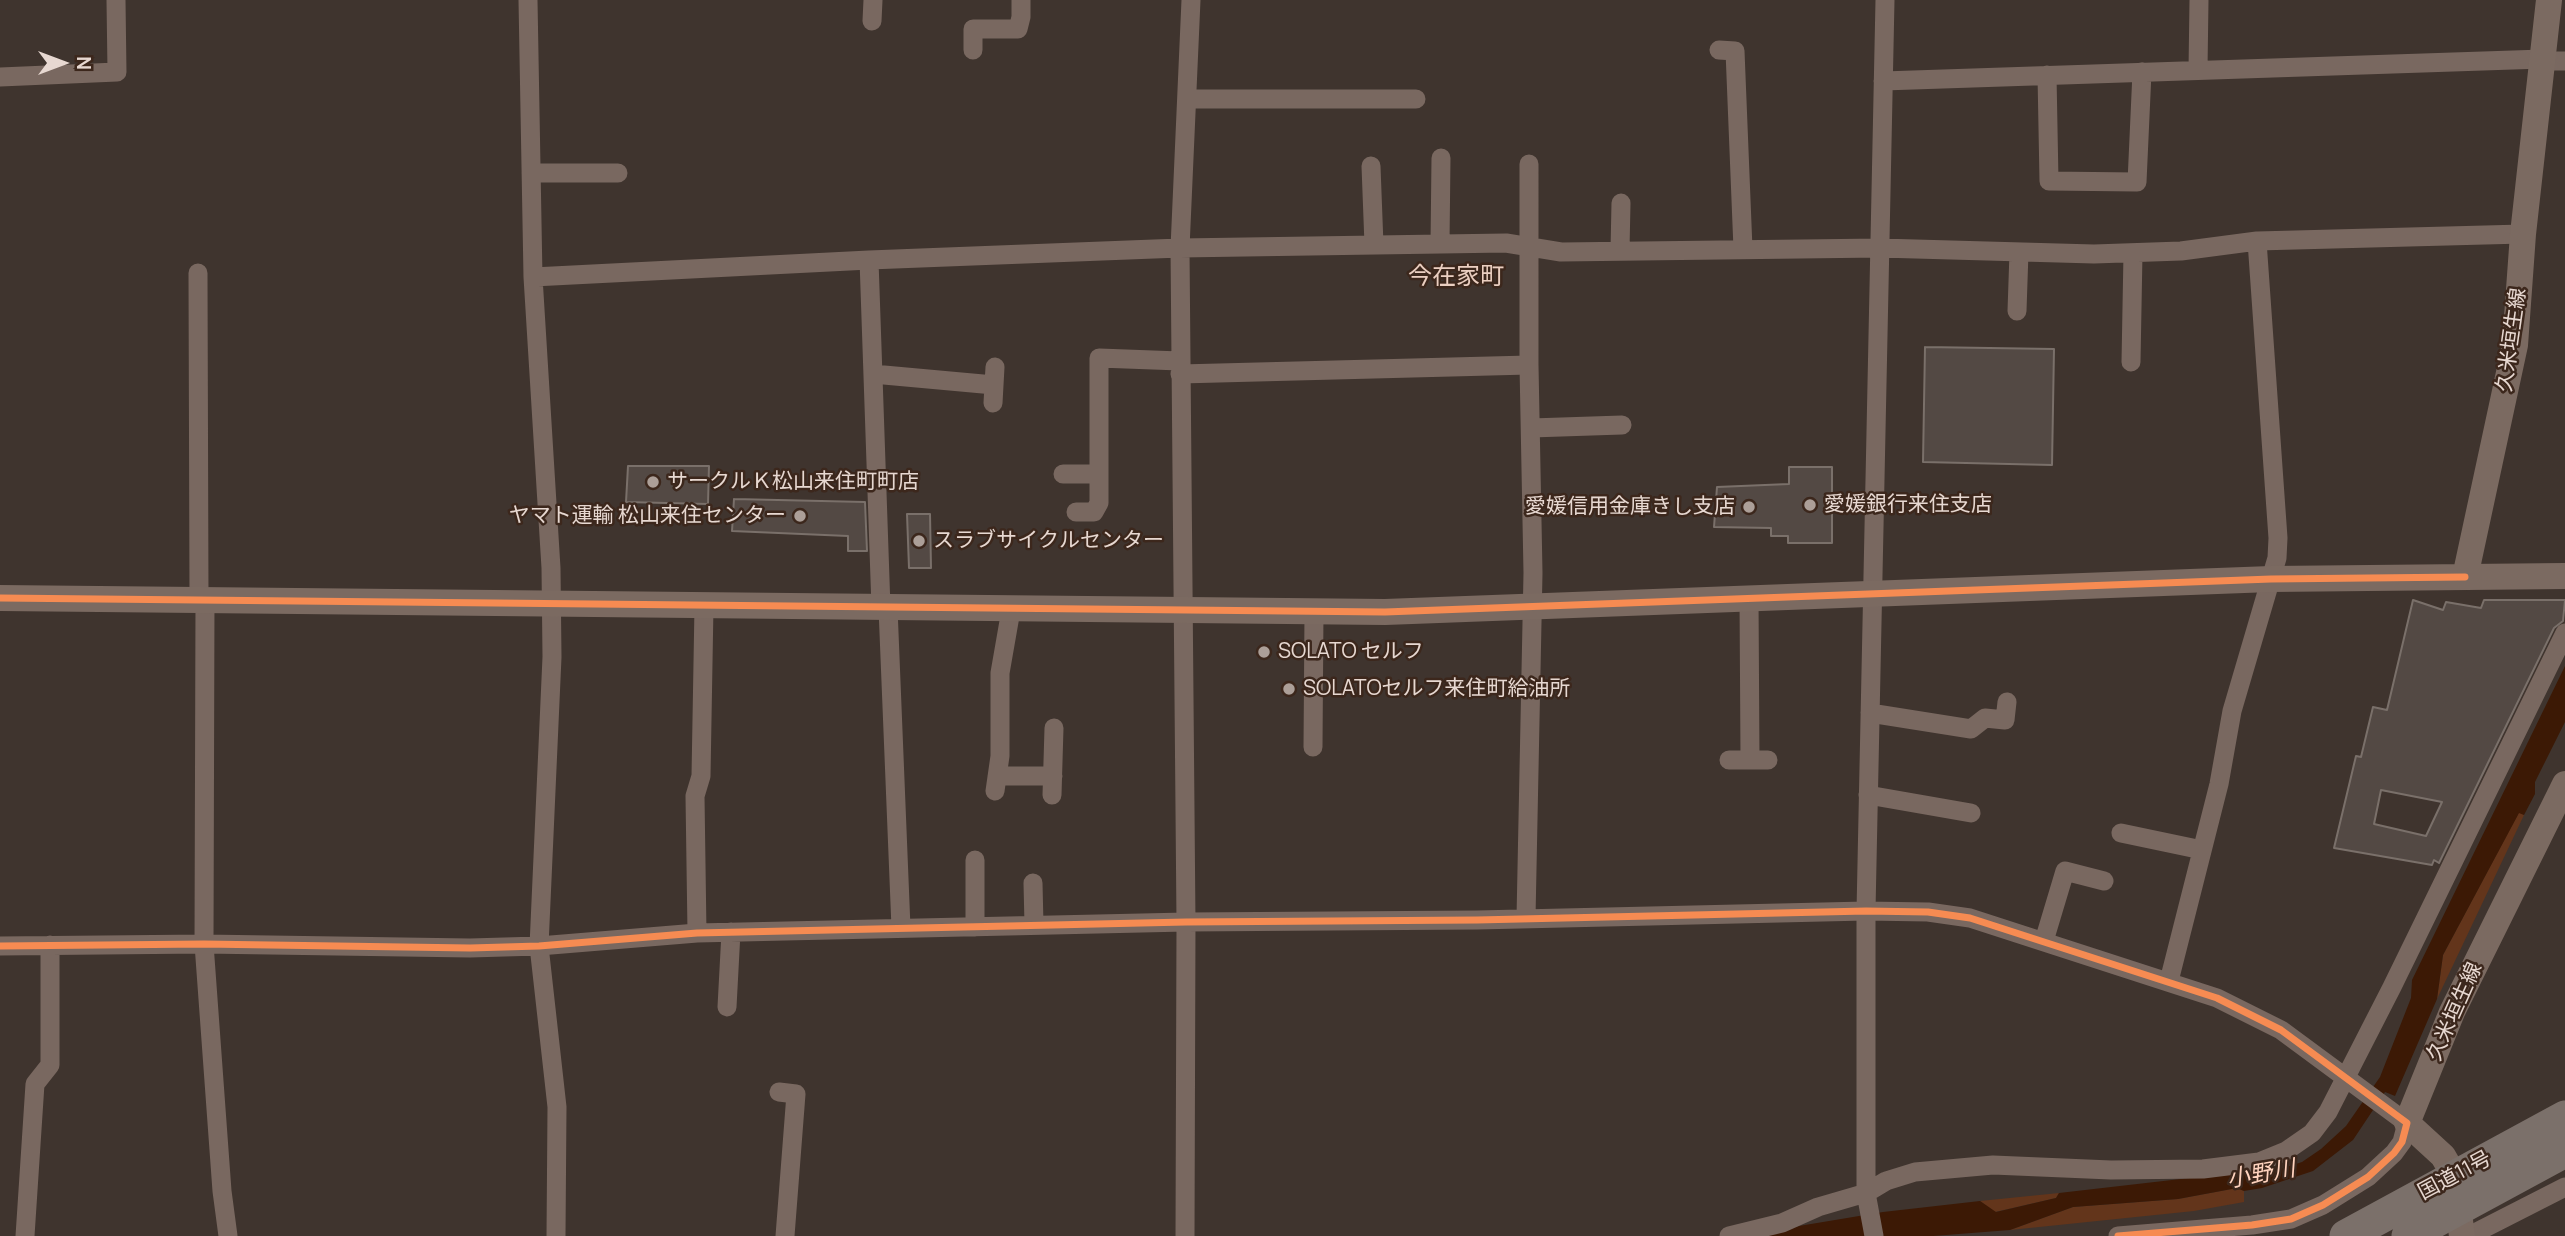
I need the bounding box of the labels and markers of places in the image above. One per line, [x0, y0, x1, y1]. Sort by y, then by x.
place label: サークルＫ松山来住町町店 [667, 469, 919, 495]
marker: サークルＫ松山来住町町店 [645, 474, 661, 490]
place label: 愛媛銀行来住支店 [1824, 492, 1992, 518]
place label: 愛媛信用金庫きし支店 [1525, 494, 1735, 520]
marker: 愛媛銀行来住支店 [1802, 497, 1818, 513]
marker: 愛媛信用金庫きし支店 [1741, 499, 1757, 515]
place label: ヤマト運輸 松山来住センター [509, 503, 786, 529]
marker: ヤマト運輸 松山来住センター [792, 508, 808, 524]
place label: スラブサイクルセンター [933, 528, 1164, 554]
marker: スラブサイクルセンター [911, 533, 927, 549]
place label: SOLATO セルフ [1278, 639, 1424, 665]
marker: SOLATO セルフ [1256, 644, 1272, 660]
place label: SOLATOセルフ来住町給油所 [1303, 676, 1571, 702]
marker: SOLATOセルフ来住町給油所 [1281, 681, 1297, 697]

